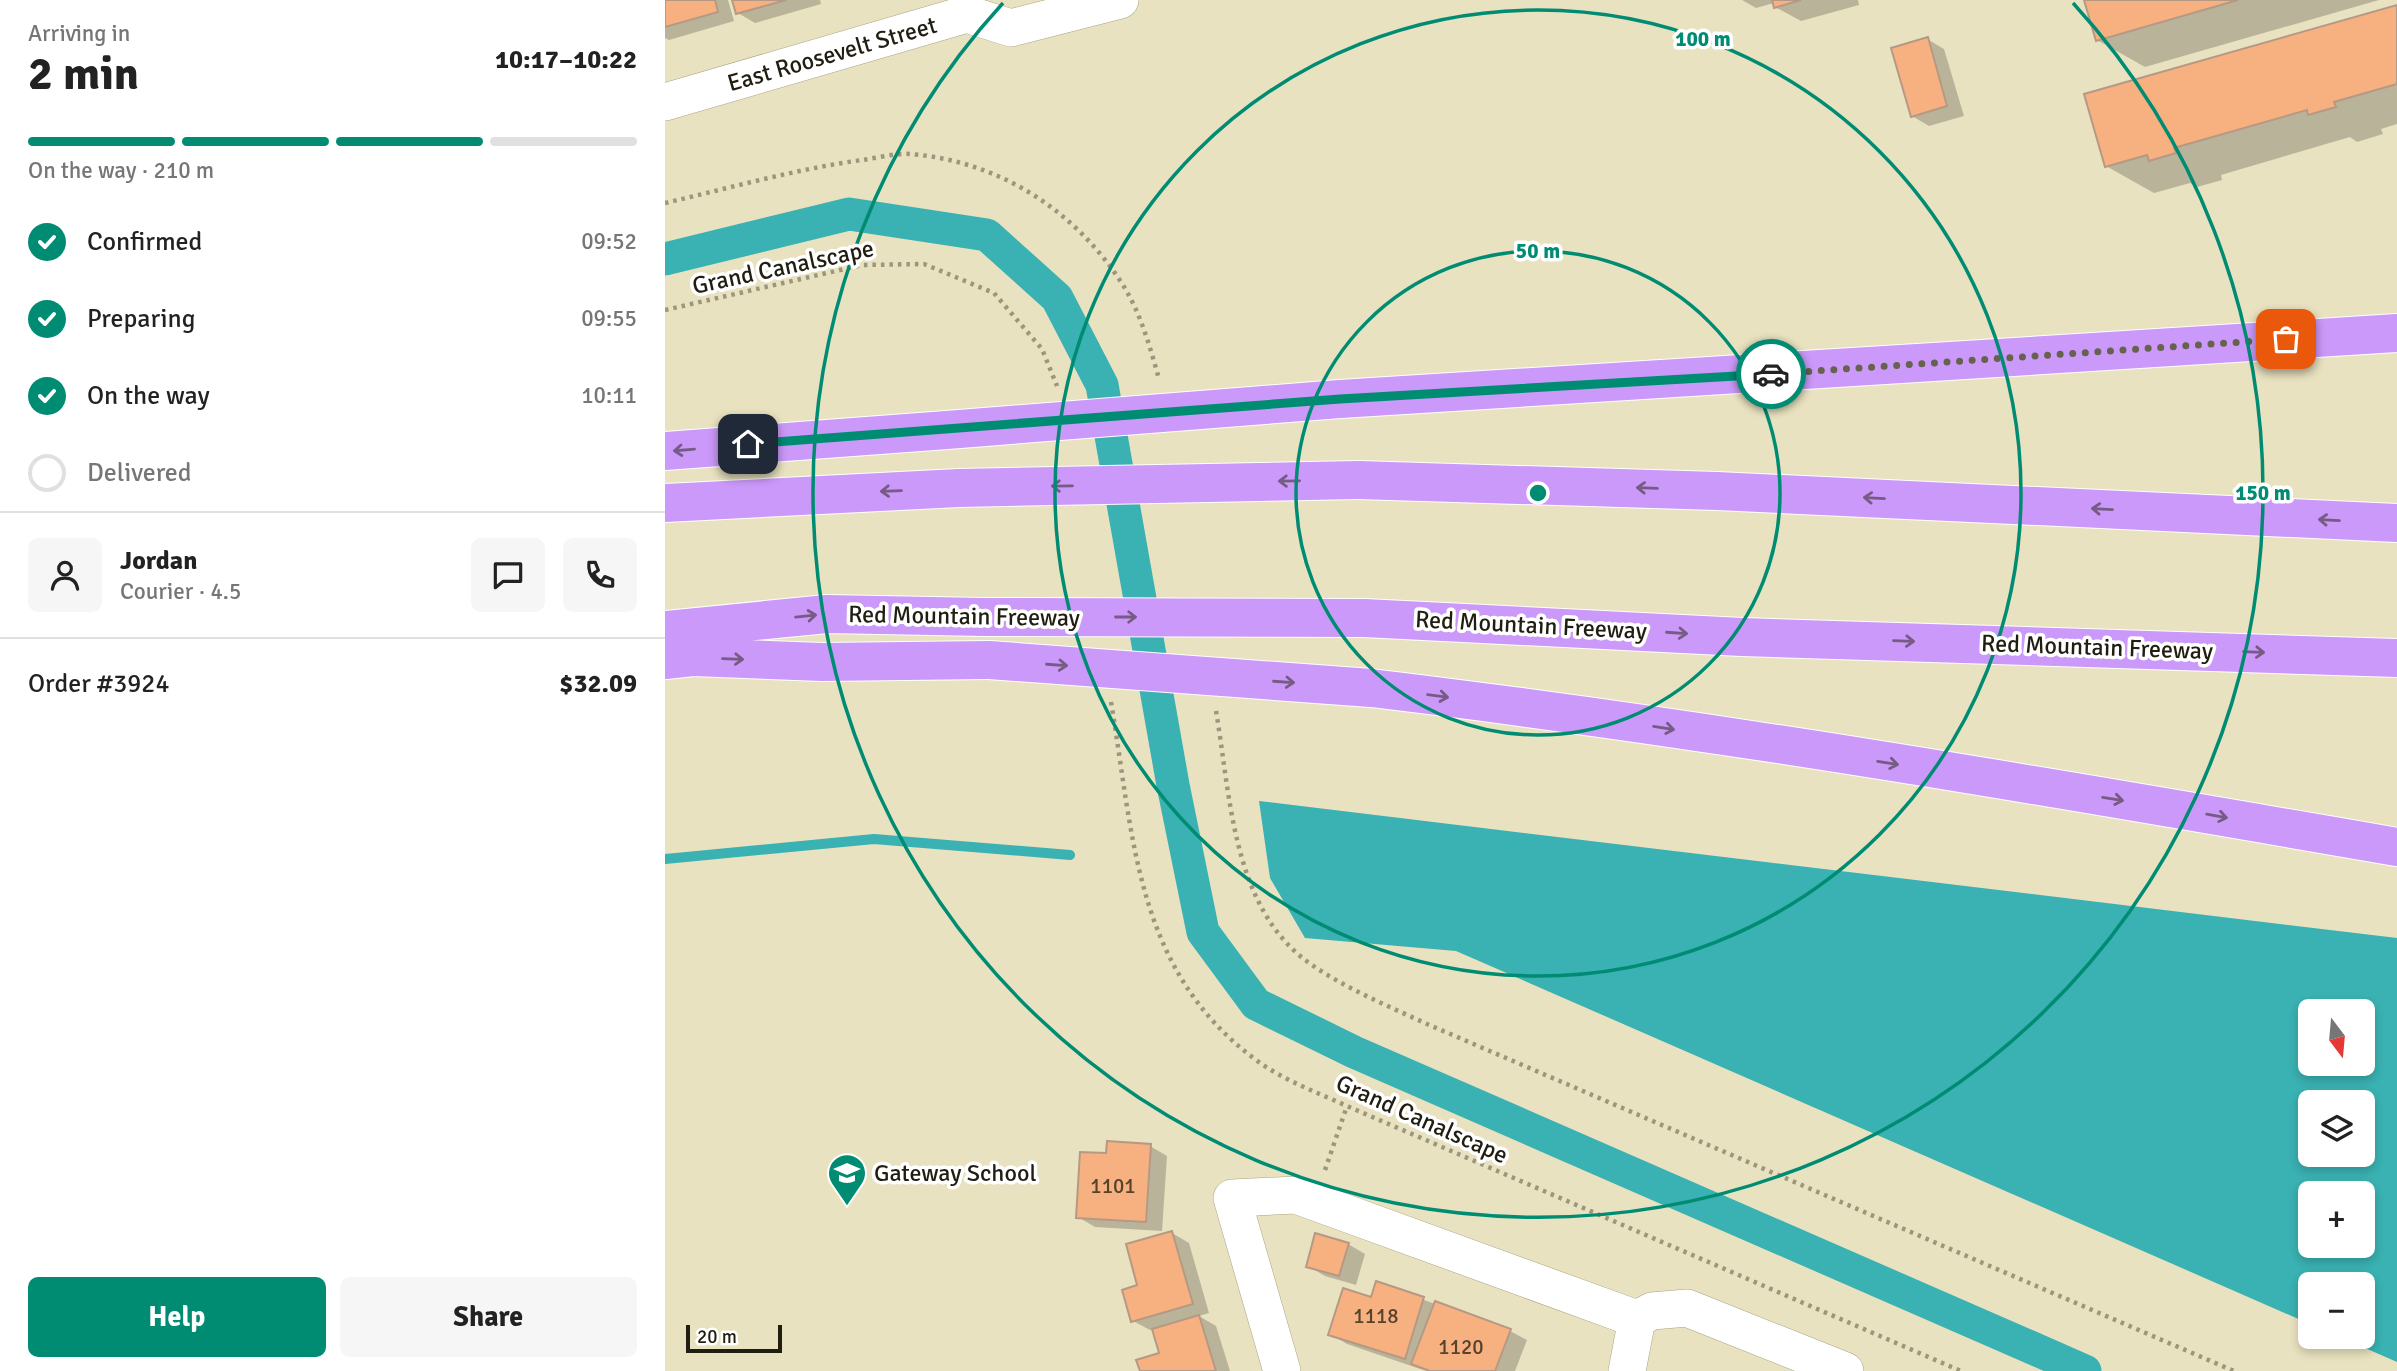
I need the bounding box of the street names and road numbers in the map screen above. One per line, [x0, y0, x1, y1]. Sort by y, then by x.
street label: East Roosevelt Street [724, 10, 940, 98]
street label: Grand Canalscape [689, 233, 877, 301]
street label: Red Mountain Freeway [848, 599, 1080, 633]
street label: Red Mountain Freeway [1414, 604, 1648, 646]
street label: Red Mountain Freeway [1981, 628, 2213, 666]
street label: Grand Canalscape [1331, 1068, 1513, 1170]

